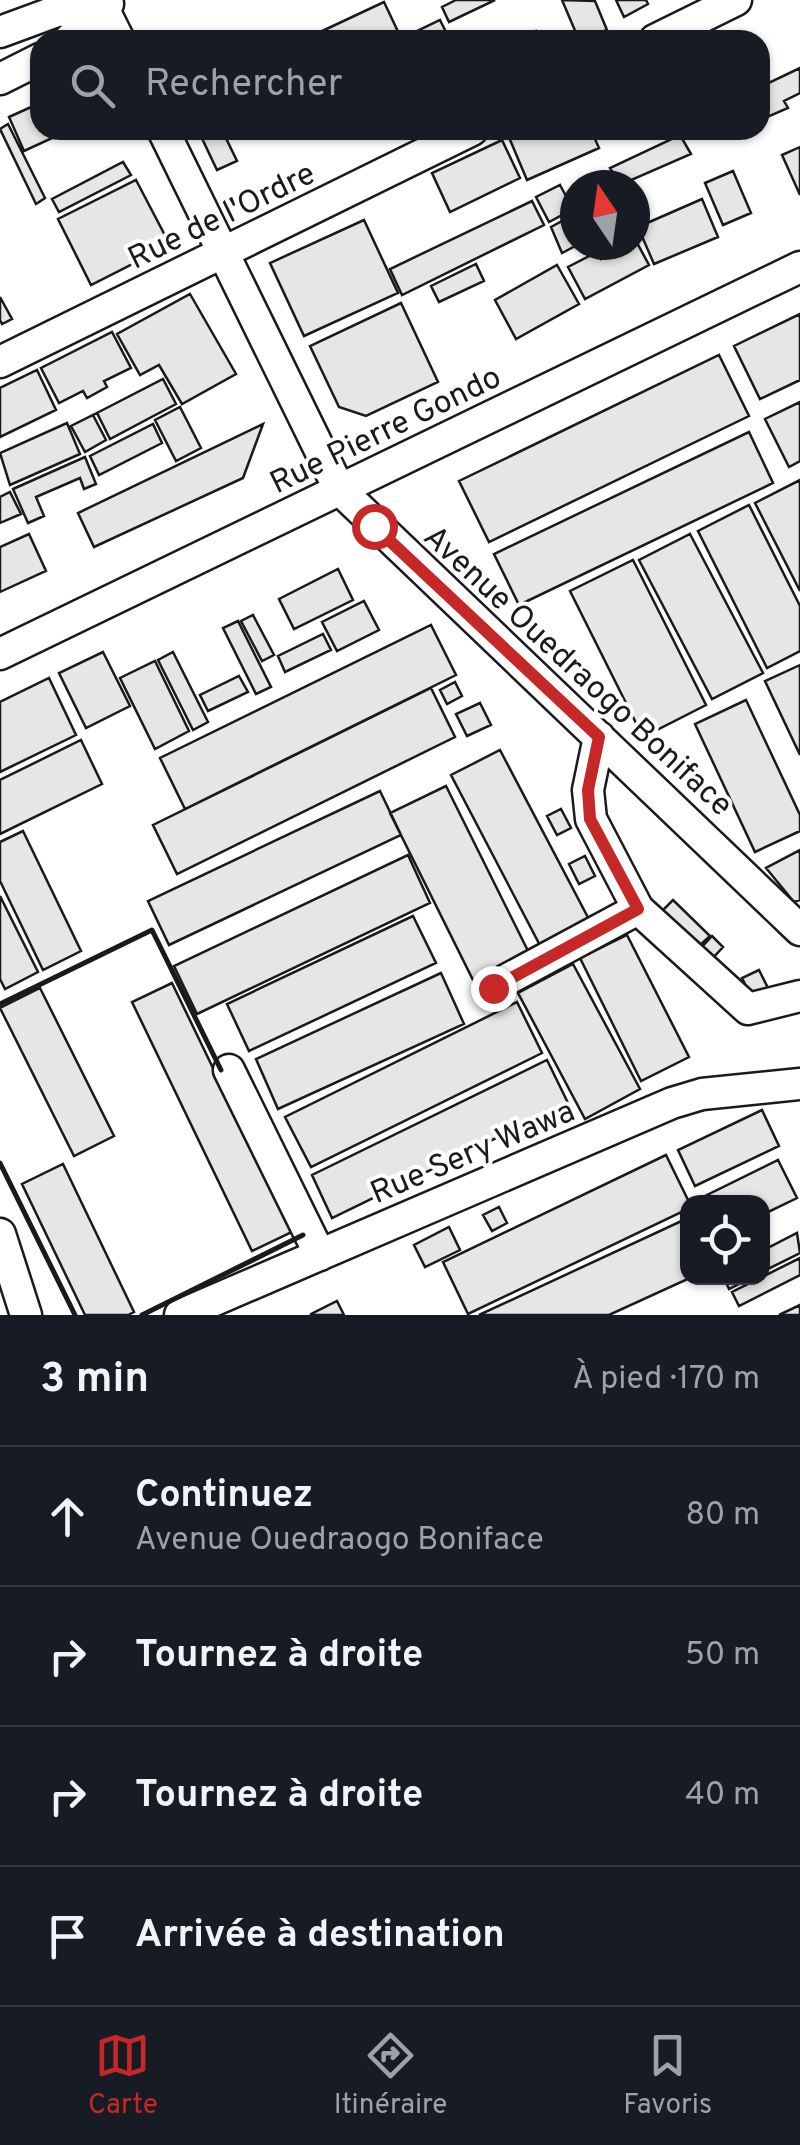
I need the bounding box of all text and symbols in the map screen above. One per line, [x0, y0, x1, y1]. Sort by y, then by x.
search box [30, 30, 770, 140]
icon: search [65, 58, 120, 113]
text: Rechercher [145, 61, 343, 110]
street label: Rue de l'Ordre [122, 155, 322, 280]
north arrow [560, 170, 650, 260]
street label: Rue Pierre Gondo [264, 358, 508, 505]
route start [352, 504, 398, 550]
street label: Avenue Ouedraogo Boniface [414, 518, 740, 826]
route end [471, 966, 517, 1012]
street label: Rue Sery Wawa [365, 1093, 581, 1215]
map controls [680, 1195, 770, 1285]
button: locate [680, 1195, 770, 1285]
text: 3 min [40, 1354, 149, 1407]
text: À pied · 170 m [572, 1360, 760, 1400]
text: Continuez [135, 1472, 313, 1521]
icon: ahead [40, 1489, 95, 1544]
text: 80 m [686, 1496, 760, 1536]
text: Avenue Ouedraogo Boniface [135, 1521, 544, 1561]
icon: right [40, 1629, 95, 1684]
text: Tournez à droite [135, 1632, 423, 1681]
text: 50 m [685, 1636, 760, 1676]
icon: right [40, 1769, 95, 1824]
text: Tournez à droite [135, 1772, 423, 1821]
text: 40 m [685, 1776, 760, 1816]
icon: arrive [40, 1909, 95, 1964]
text: Arrivée à destination [135, 1912, 505, 1961]
tab: Carte [88, 2028, 158, 2124]
tab: Itinéraire [334, 2028, 447, 2124]
tab: Favoris [623, 2028, 712, 2124]

